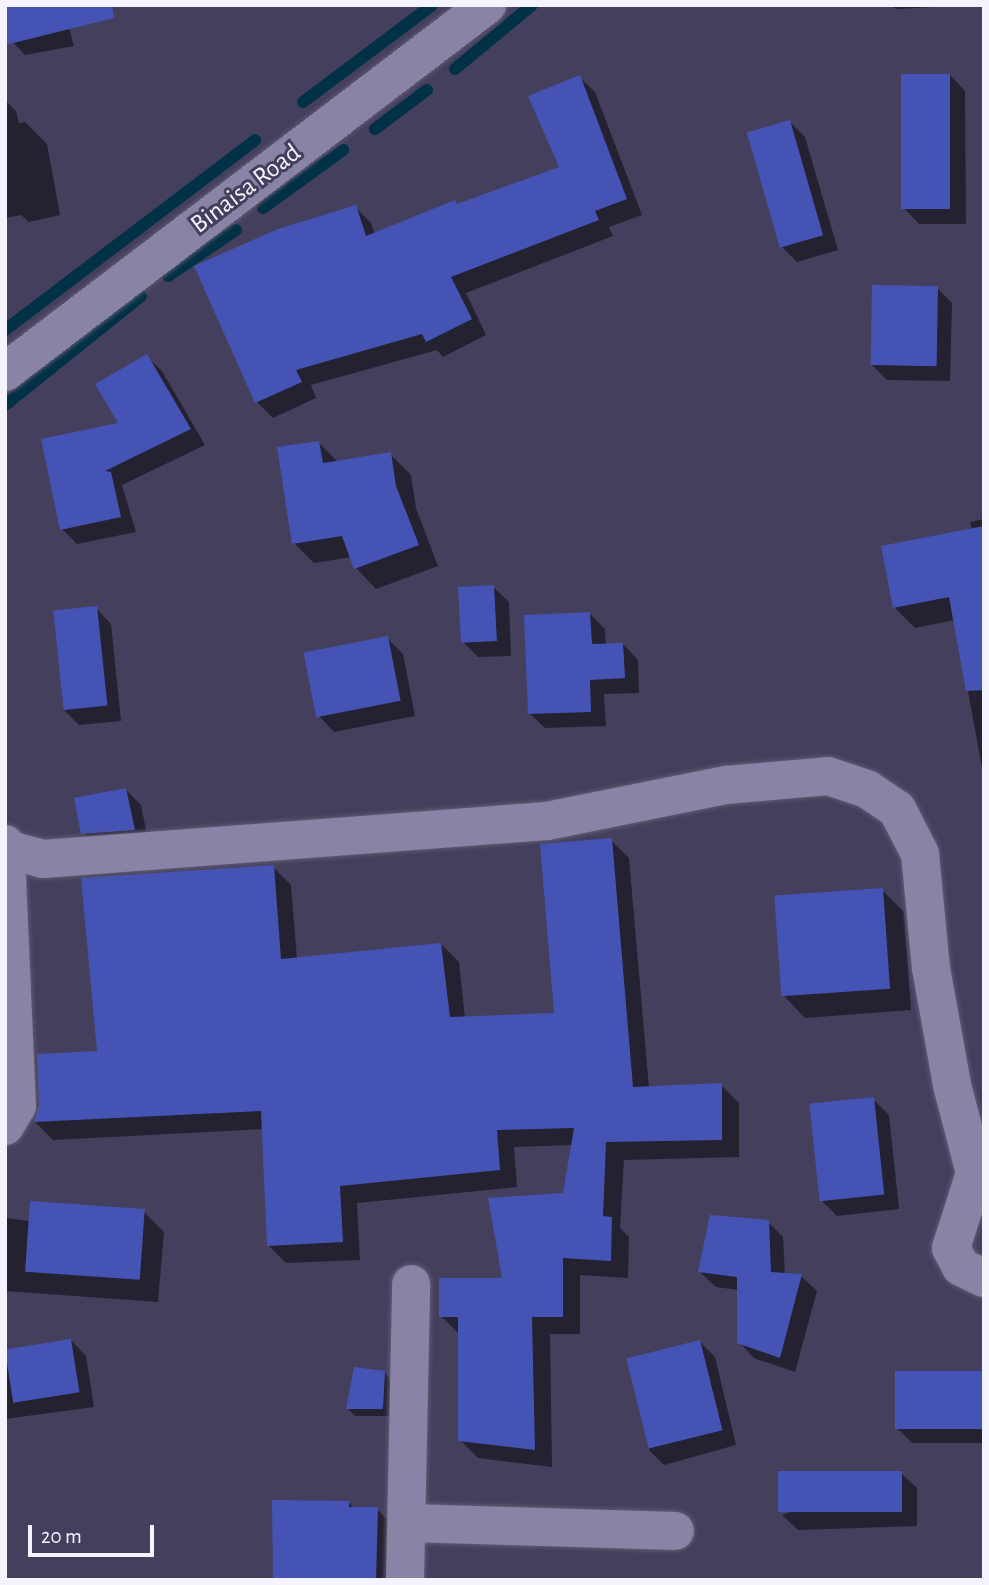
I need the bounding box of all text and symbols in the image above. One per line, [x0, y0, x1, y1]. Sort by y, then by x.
street label: Binaisa Road [185, 138, 307, 240]
scale bar [32, 1512, 158, 1556]
text: 20 m [41, 1526, 82, 1547]

